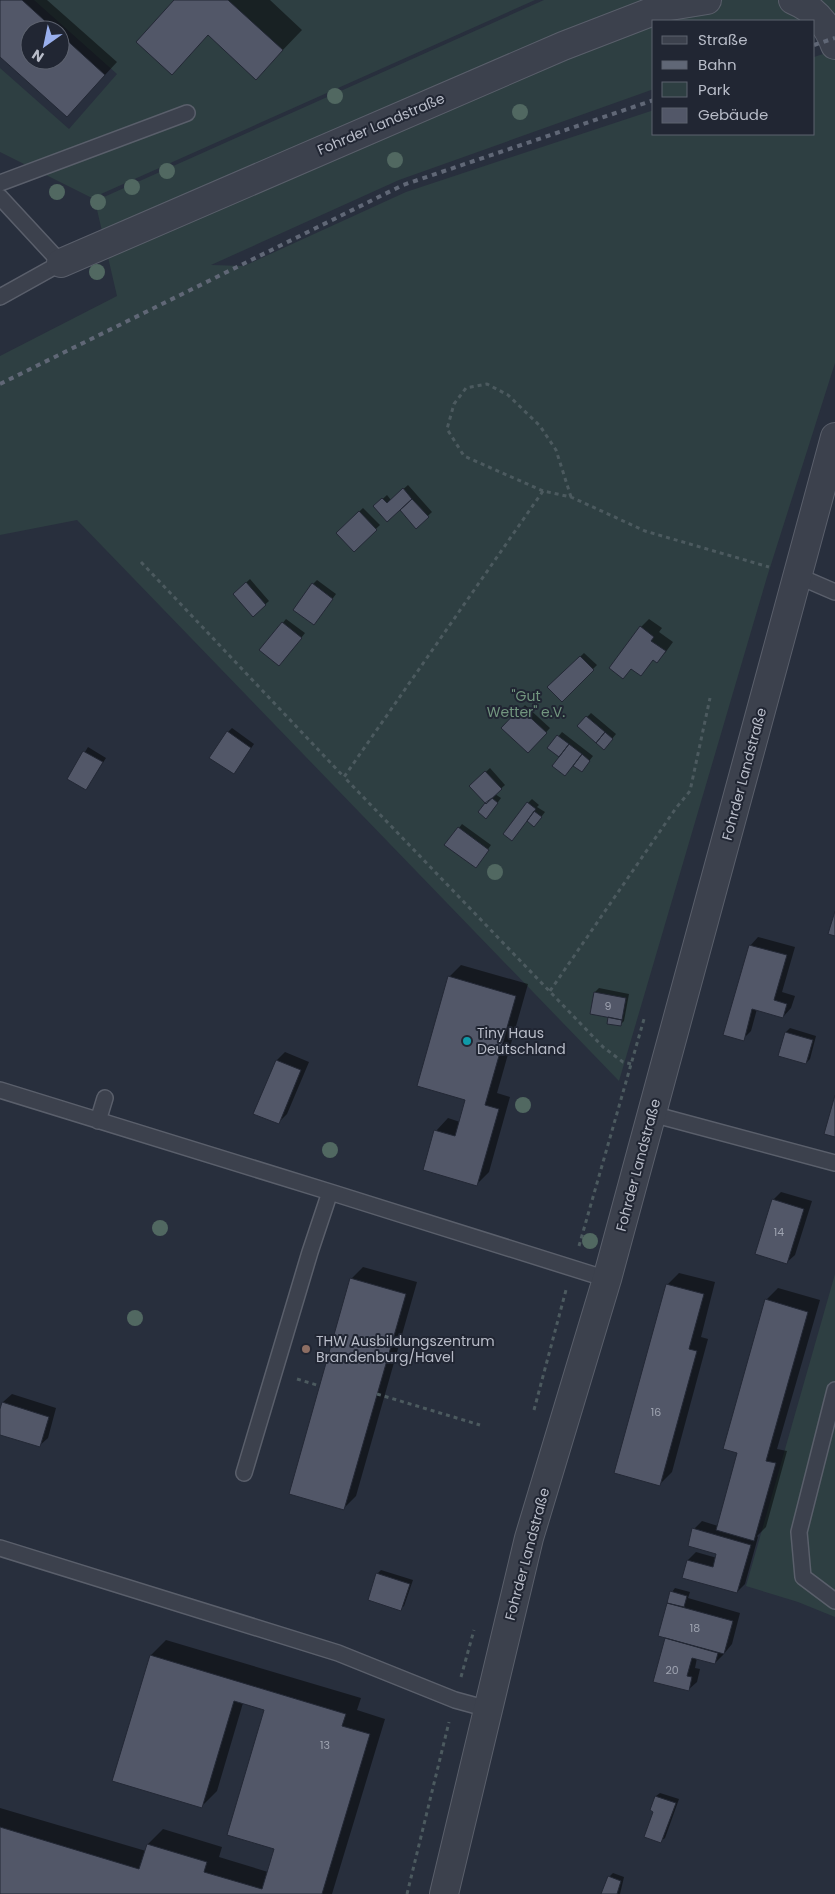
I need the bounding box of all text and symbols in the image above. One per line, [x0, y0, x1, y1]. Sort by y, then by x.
north arrow [20, 20, 70, 70]
legend [652, 20, 815, 135]
text: Straße [698, 29, 748, 50]
text: N [28, 45, 48, 67]
text: Bahn [698, 54, 737, 75]
text: Park [698, 79, 730, 100]
street label: Fohrder Landstraße [314, 88, 448, 160]
text: Gebäude [698, 104, 768, 125]
park label: "Gut Wetter" e.V. [487, 686, 565, 722]
street label: Fohrder Landstraße [717, 705, 771, 843]
house number: 9 [605, 998, 612, 1014]
place label: Tiny Haus Deutschland [477, 1023, 566, 1059]
marker: Tiny Haus Deutschland [461, 1035, 473, 1047]
street label: Fohrder Landstraße [611, 1096, 665, 1234]
house number: 14 [774, 1224, 784, 1240]
place label: THW Ausbildungszentrum Brandenburg/Havel [316, 1331, 495, 1367]
marker: THW Ausbildungszentrum Brandenburg/Havel [300, 1343, 312, 1355]
house number: 16 [651, 1404, 661, 1420]
street label: Fohrder Landstraße [500, 1485, 554, 1623]
house number: 18 [690, 1620, 700, 1636]
house number: 20 [665, 1662, 679, 1678]
house number: 13 [320, 1737, 330, 1753]

